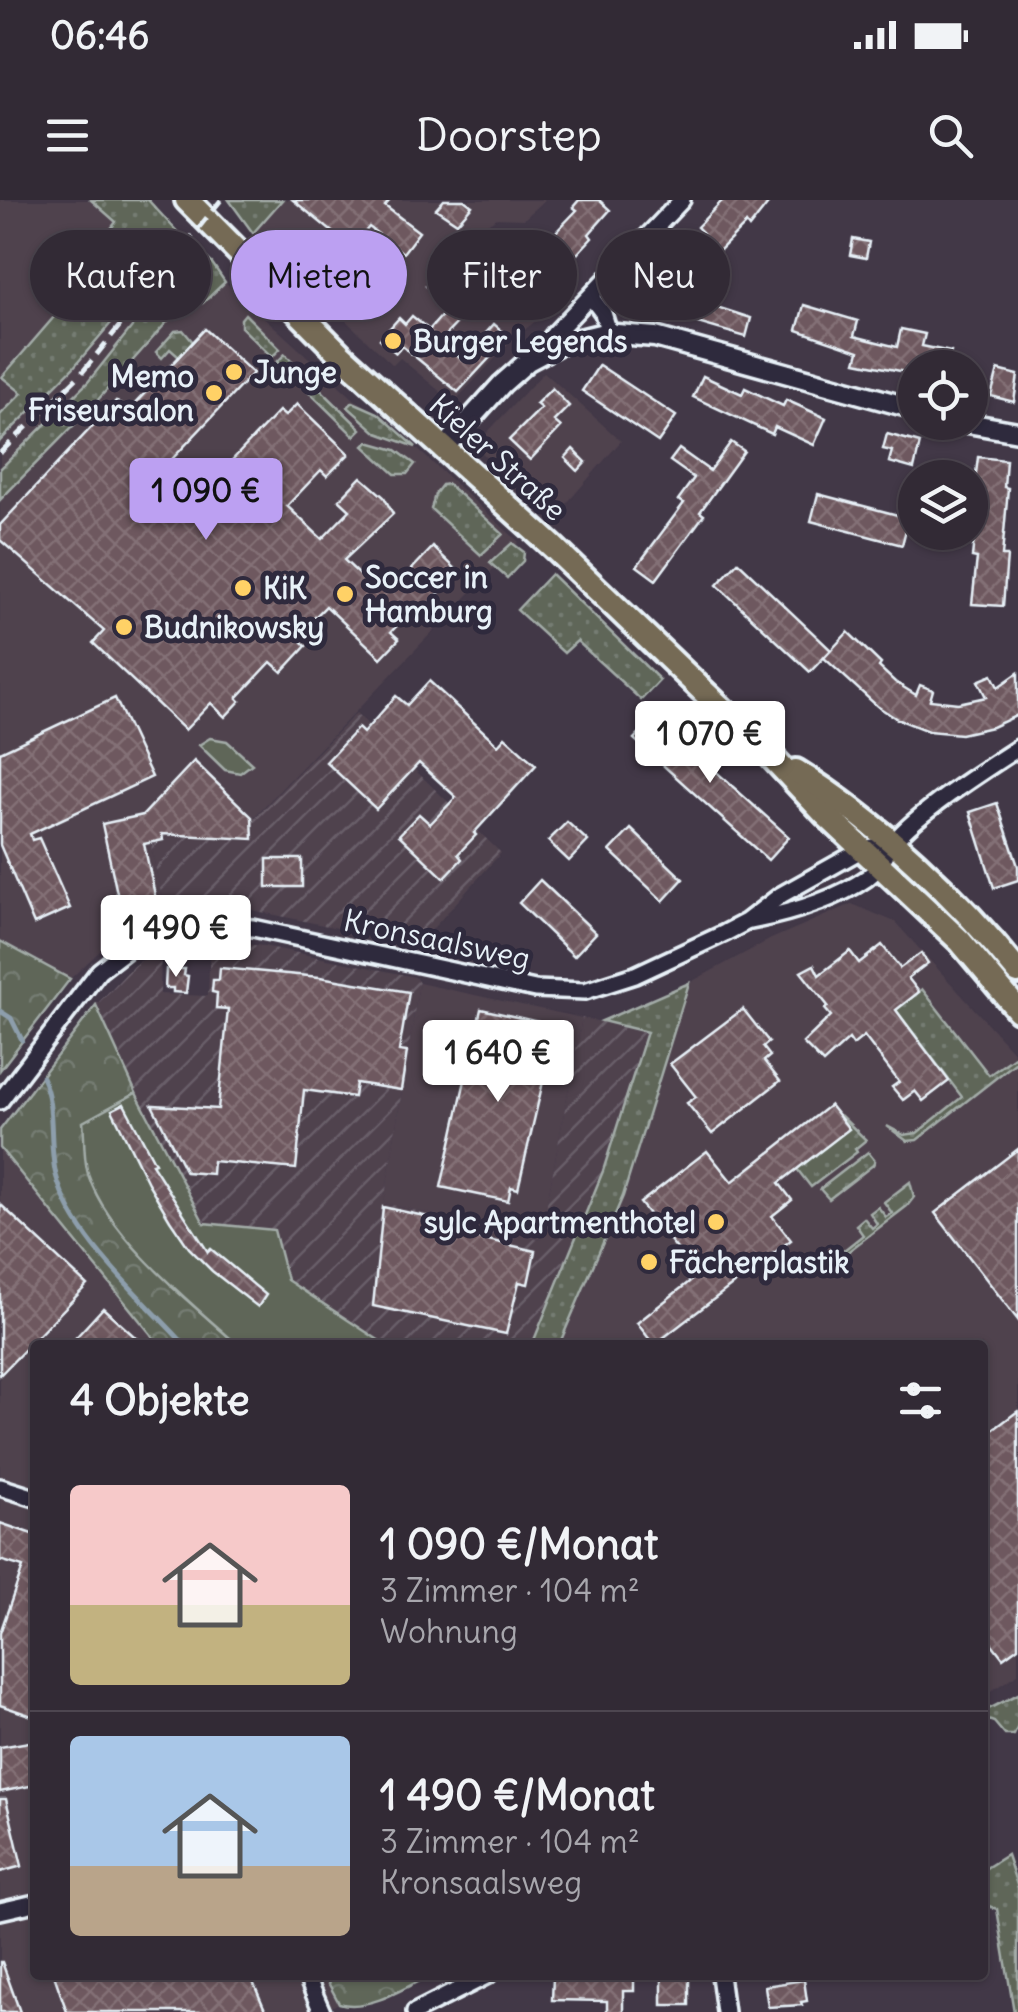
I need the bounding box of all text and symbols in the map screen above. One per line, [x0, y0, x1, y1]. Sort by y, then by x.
text: 06:46 [50, 12, 149, 59]
text: Doorstep [416, 107, 602, 163]
icon: menu [40, 108, 95, 163]
icon: search [923, 108, 978, 163]
chip: Kaufen [30, 230, 211, 320]
chip: Mieten [231, 230, 407, 320]
chip: Filter [427, 230, 577, 320]
chip: Neu [597, 230, 730, 320]
place label: Burger Legends [413, 322, 628, 360]
marker: Burger Legends [382, 330, 404, 352]
map controls [898, 350, 988, 550]
button: locate [898, 350, 988, 440]
place label: Junge [254, 353, 337, 391]
place label: Memo Friseursalon [28, 357, 194, 429]
marker: Junge [223, 361, 245, 383]
marker: Memo Friseursalon [203, 382, 225, 404]
street label: Kieler Straße [422, 385, 574, 529]
pin: 1 090 € [114, 458, 298, 543]
button: layers [898, 460, 988, 550]
text: 1 090 € [151, 470, 261, 511]
place label: Soccer in Hamburg [365, 558, 493, 630]
place label: KiK [263, 569, 307, 607]
marker: KiK [232, 577, 254, 599]
marker: Soccer in Hamburg [334, 583, 356, 605]
place label: Budnikowsky [144, 608, 324, 646]
marker: Budnikowsky [113, 616, 135, 638]
pin: 1 070 € [618, 701, 802, 786]
text: 1 070 € [657, 713, 763, 754]
pin: 1 490 € [84, 895, 268, 980]
street label: Kronsaalsweg [340, 901, 534, 977]
text: 1 490 € [123, 907, 229, 948]
pin: 1 640 € [406, 1020, 590, 1105]
text: 1 640 € [445, 1032, 551, 1073]
place label: sylc Apartmenthotel [424, 1203, 696, 1241]
marker: sylc Apartmenthotel [705, 1211, 727, 1233]
place label: Fächerplastik [669, 1243, 849, 1281]
marker: Fächerplastik [638, 1251, 660, 1273]
icon: filters [893, 1373, 948, 1428]
text: 4 Objekte [70, 1374, 250, 1426]
text: 1 090 €/Monat [380, 1518, 658, 1570]
icon: home [150, 1525, 270, 1645]
text: 3 Zimmer · 104 m² [380, 1570, 640, 1611]
text: Wohnung [380, 1611, 518, 1652]
text: 1 490 €/Monat [380, 1769, 655, 1821]
icon: home [150, 1776, 270, 1896]
text: 3 Zimmer · 104 m² [380, 1821, 640, 1862]
text: Kronsaalsweg [380, 1862, 582, 1903]

